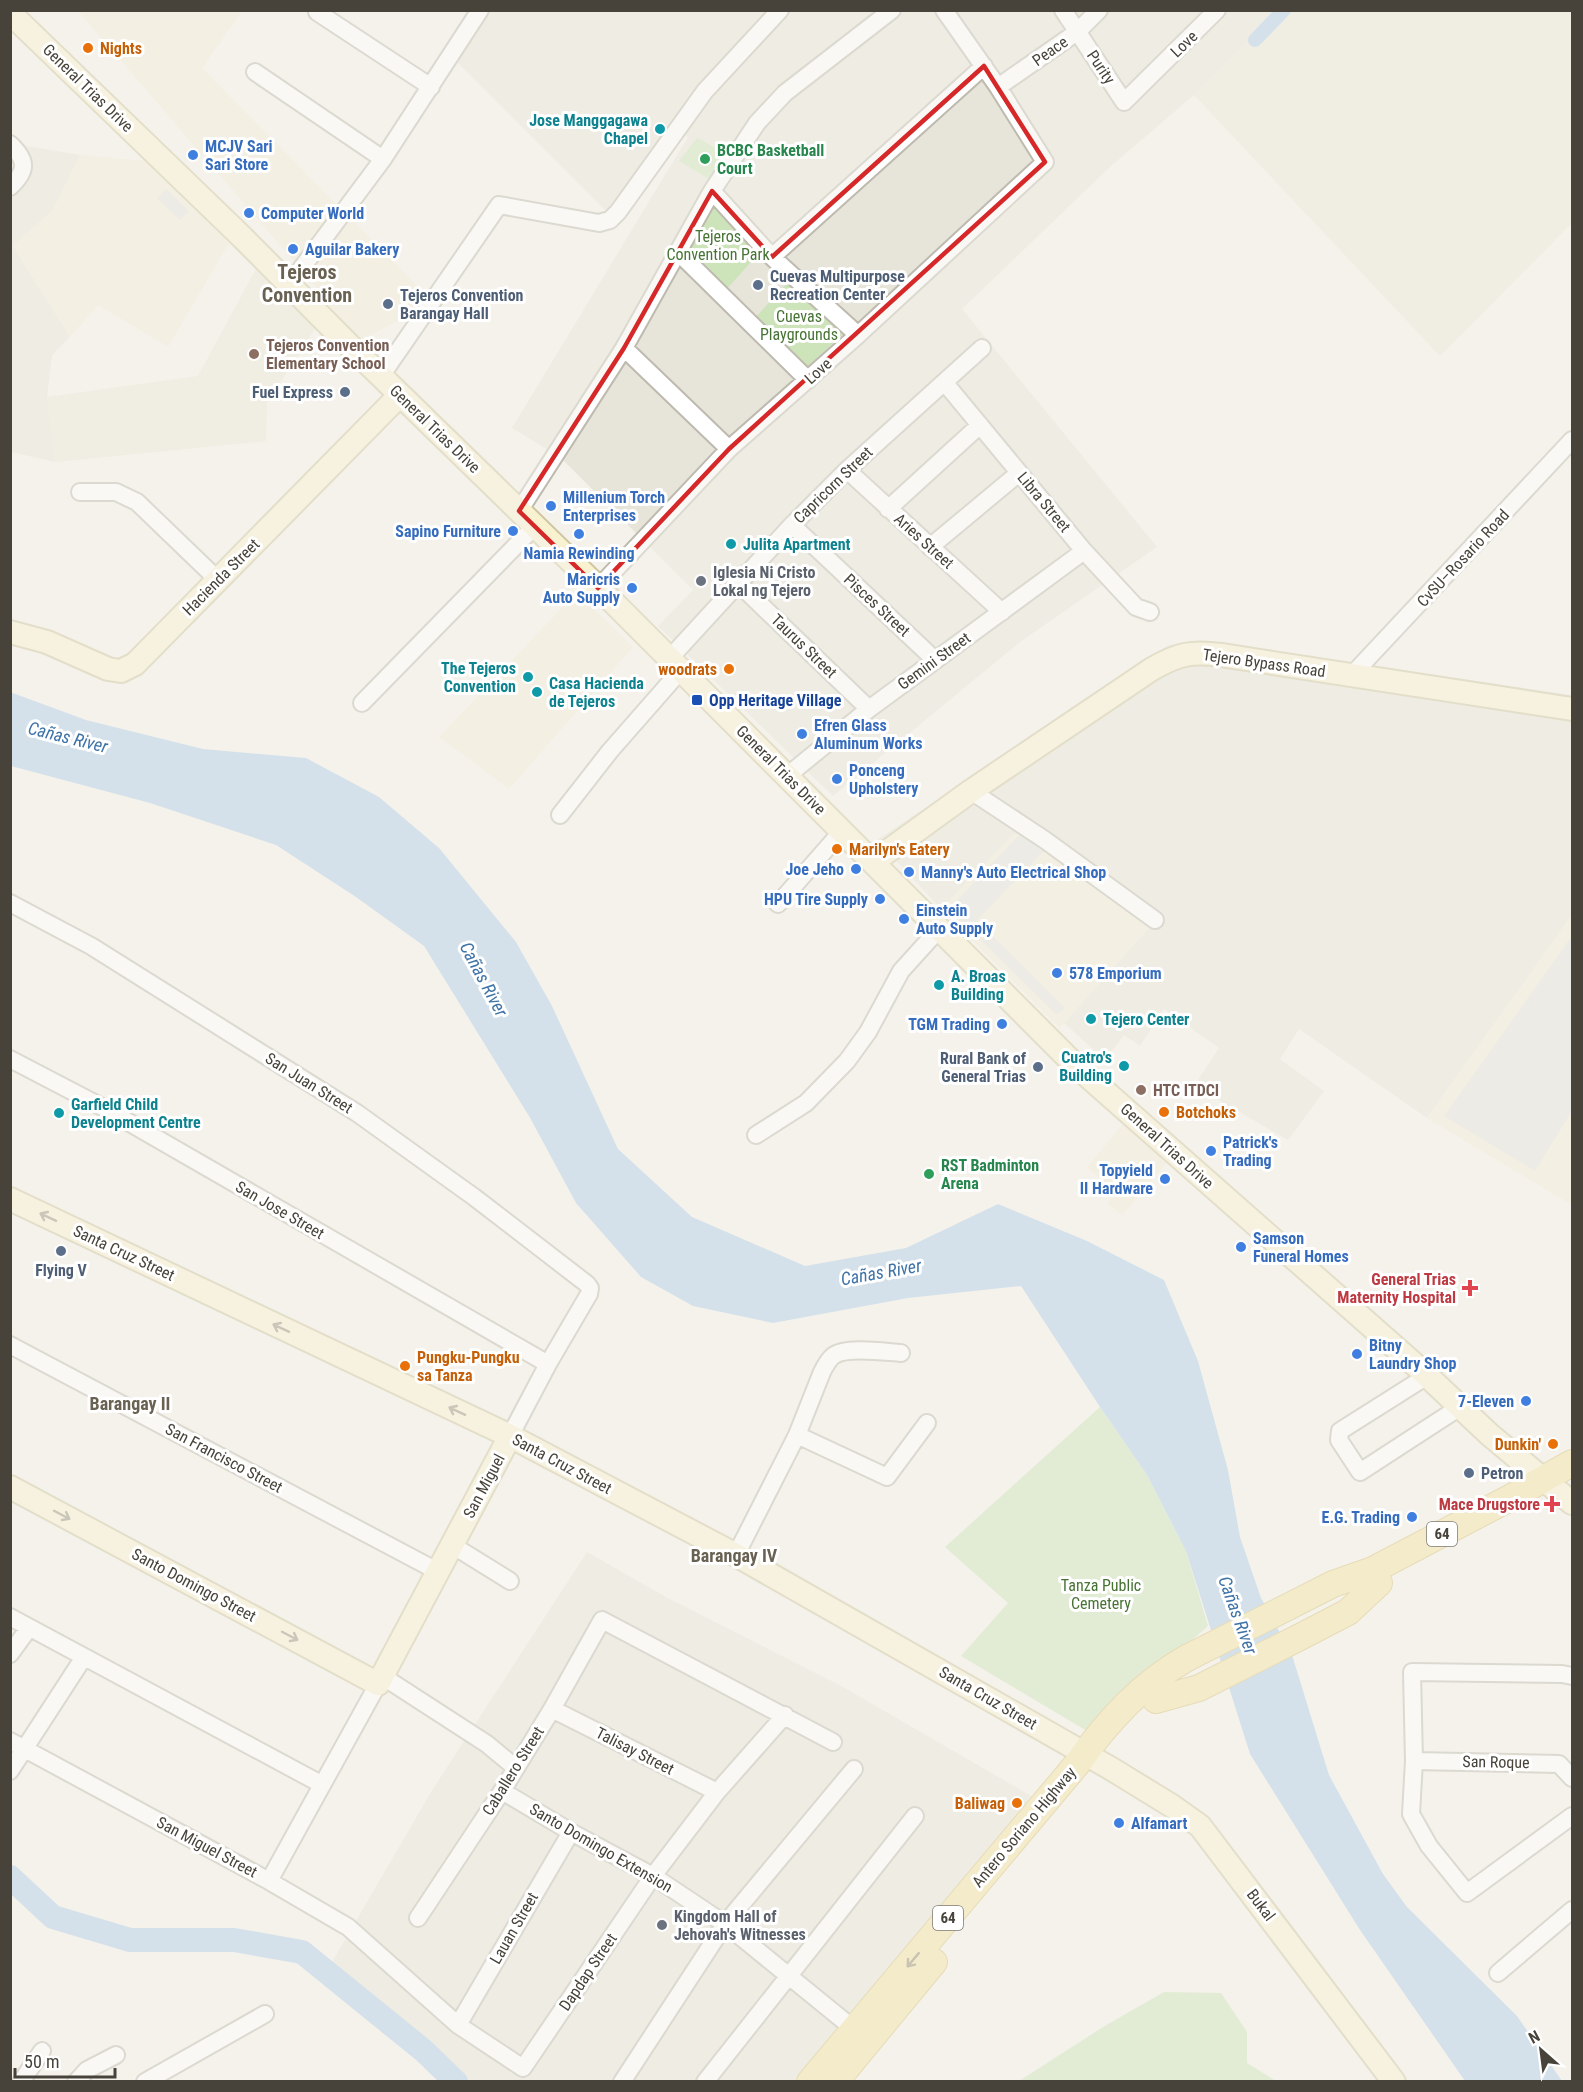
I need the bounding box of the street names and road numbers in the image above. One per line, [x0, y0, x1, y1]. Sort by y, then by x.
street label: Love [1167, 27, 1201, 61]
street label: Peace [1029, 32, 1071, 70]
street label: General Trias Drive [39, 40, 137, 136]
street label: Purity [1083, 47, 1119, 88]
street label: Love [801, 354, 835, 388]
street label: General Trias Drive [386, 381, 484, 477]
street label: Capricorn Street [790, 442, 877, 527]
street label: Libra Street [1013, 468, 1075, 536]
street label: CvSU–Rosario Road [1413, 505, 1513, 611]
street label: Aries Street [890, 509, 958, 573]
street label: Hacienda Street [179, 535, 263, 619]
street label: Pisces Street [840, 570, 914, 640]
street label: Taurus Street [767, 610, 841, 682]
street label: Gemini Street [894, 628, 974, 694]
street label: Tejero Bypass Road [1201, 645, 1327, 681]
street label: General Trias Drive [732, 721, 830, 819]
street label: San Juan Street [262, 1049, 356, 1118]
street label: General Trias Drive [1117, 1099, 1217, 1193]
street label: San Jose Street [232, 1177, 328, 1243]
street label: Santa Cruz Street [70, 1221, 178, 1285]
street label: San Francisco Street [162, 1419, 286, 1497]
street label: Santa Cruz Street [509, 1430, 615, 1498]
street label: San Miguel [459, 1451, 509, 1521]
road number: 64 [1427, 1522, 1457, 1546]
street label: Santo Domingo Street [129, 1544, 259, 1626]
street label: Santa Cruz Street [936, 1662, 1040, 1734]
street label: Caballero Street [478, 1723, 548, 1819]
street label: Talisay Street [593, 1723, 677, 1779]
street label: San Roque [1462, 1752, 1530, 1772]
street label: Antero Soriano Highway [968, 1763, 1080, 1891]
street label: Santo Domingo Extension [526, 1799, 676, 1897]
street label: San Miguel Street [153, 1813, 261, 1882]
street label: Bukal [1243, 1885, 1279, 1925]
street label: Lauan Street [486, 1889, 542, 1967]
road number: 64 [933, 1906, 963, 1930]
street label: Dapdap Street [555, 1929, 621, 2014]

